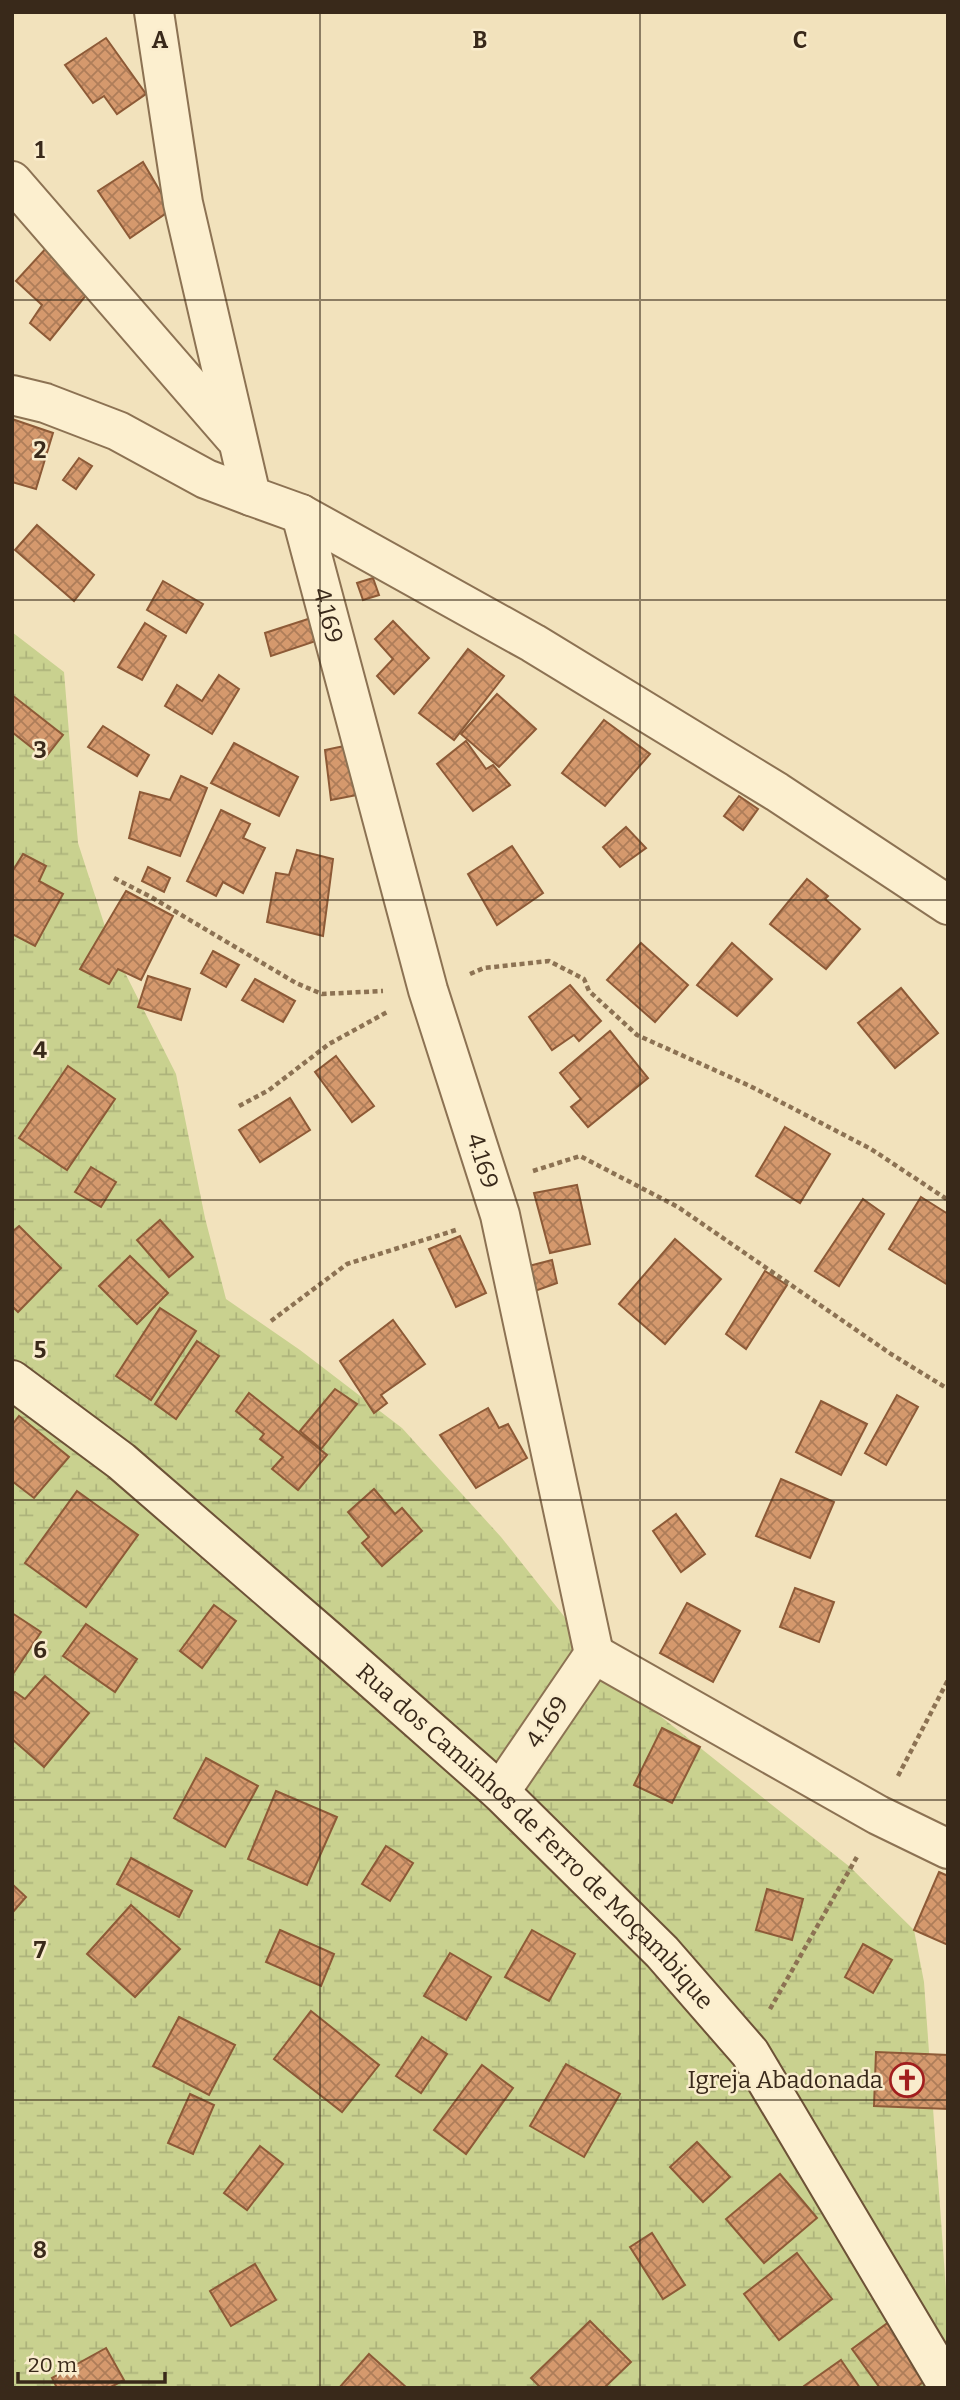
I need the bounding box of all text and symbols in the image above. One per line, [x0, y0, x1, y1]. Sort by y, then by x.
text: A [152, 26, 169, 54]
text: B [473, 26, 487, 54]
text: C [793, 26, 807, 54]
text: 1 [35, 136, 45, 164]
text: 2 [34, 436, 47, 464]
street label: 4.169 [307, 585, 349, 646]
text: 3 [33, 736, 47, 764]
text: 4 [33, 1036, 47, 1064]
street label: 4.169 [461, 1130, 505, 1192]
text: 5 [34, 1336, 46, 1364]
text: 6 [33, 1636, 47, 1664]
street label: Rua dos Caminhos de Ferro de Moçambique [351, 1658, 719, 2015]
street label: 4.169 [520, 1691, 574, 1753]
text: 7 [34, 1936, 47, 1964]
church icon: Igreja Abadonada [888, 2061, 926, 2099]
place label: Igreja Abadonada [688, 2066, 883, 2094]
text: 8 [33, 2236, 47, 2264]
scale bar [18, 2340, 164, 2384]
text: 20 m [28, 2352, 77, 2378]

